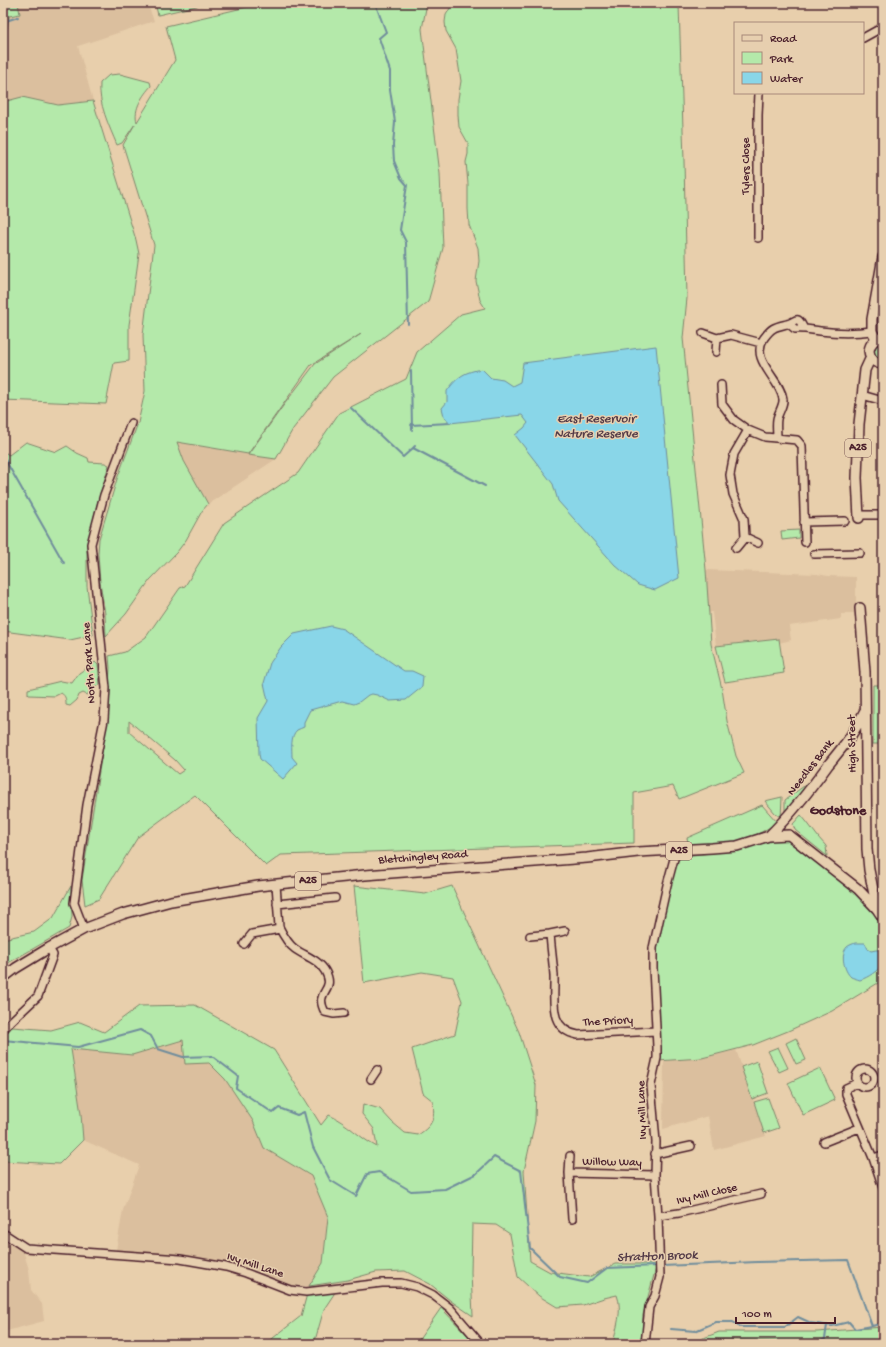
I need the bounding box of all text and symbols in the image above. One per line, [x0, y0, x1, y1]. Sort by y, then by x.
legend [734, 22, 864, 94]
text: Road [770, 33, 797, 47]
text: Park [769, 53, 795, 67]
text: Water [770, 73, 804, 87]
street label: Tylers Close [740, 137, 754, 195]
water label: East Reservoir Nature Reserve [554, 412, 639, 442]
road number: A25 [845, 439, 871, 457]
street label: North Park Lane [80, 621, 100, 704]
street label: High Street [845, 714, 861, 773]
street label: Needles Bank [785, 736, 838, 799]
district label: Godstone [810, 803, 867, 820]
road number: A25 [666, 842, 692, 860]
street label: Bletchingley Road [377, 848, 469, 868]
road number: A25 [295, 872, 321, 890]
street label: The Priory [582, 1014, 633, 1030]
street label: Ivy Mill Lane [635, 1080, 651, 1140]
street label: Willow Way [582, 1155, 642, 1171]
street label: Ivy Mill Close [675, 1181, 740, 1209]
water label: Stratton Brook [617, 1248, 699, 1266]
street label: Ivy Mill Lane [225, 1250, 286, 1282]
scale bar [736, 1299, 835, 1325]
text: 100 m [741, 1308, 772, 1322]

